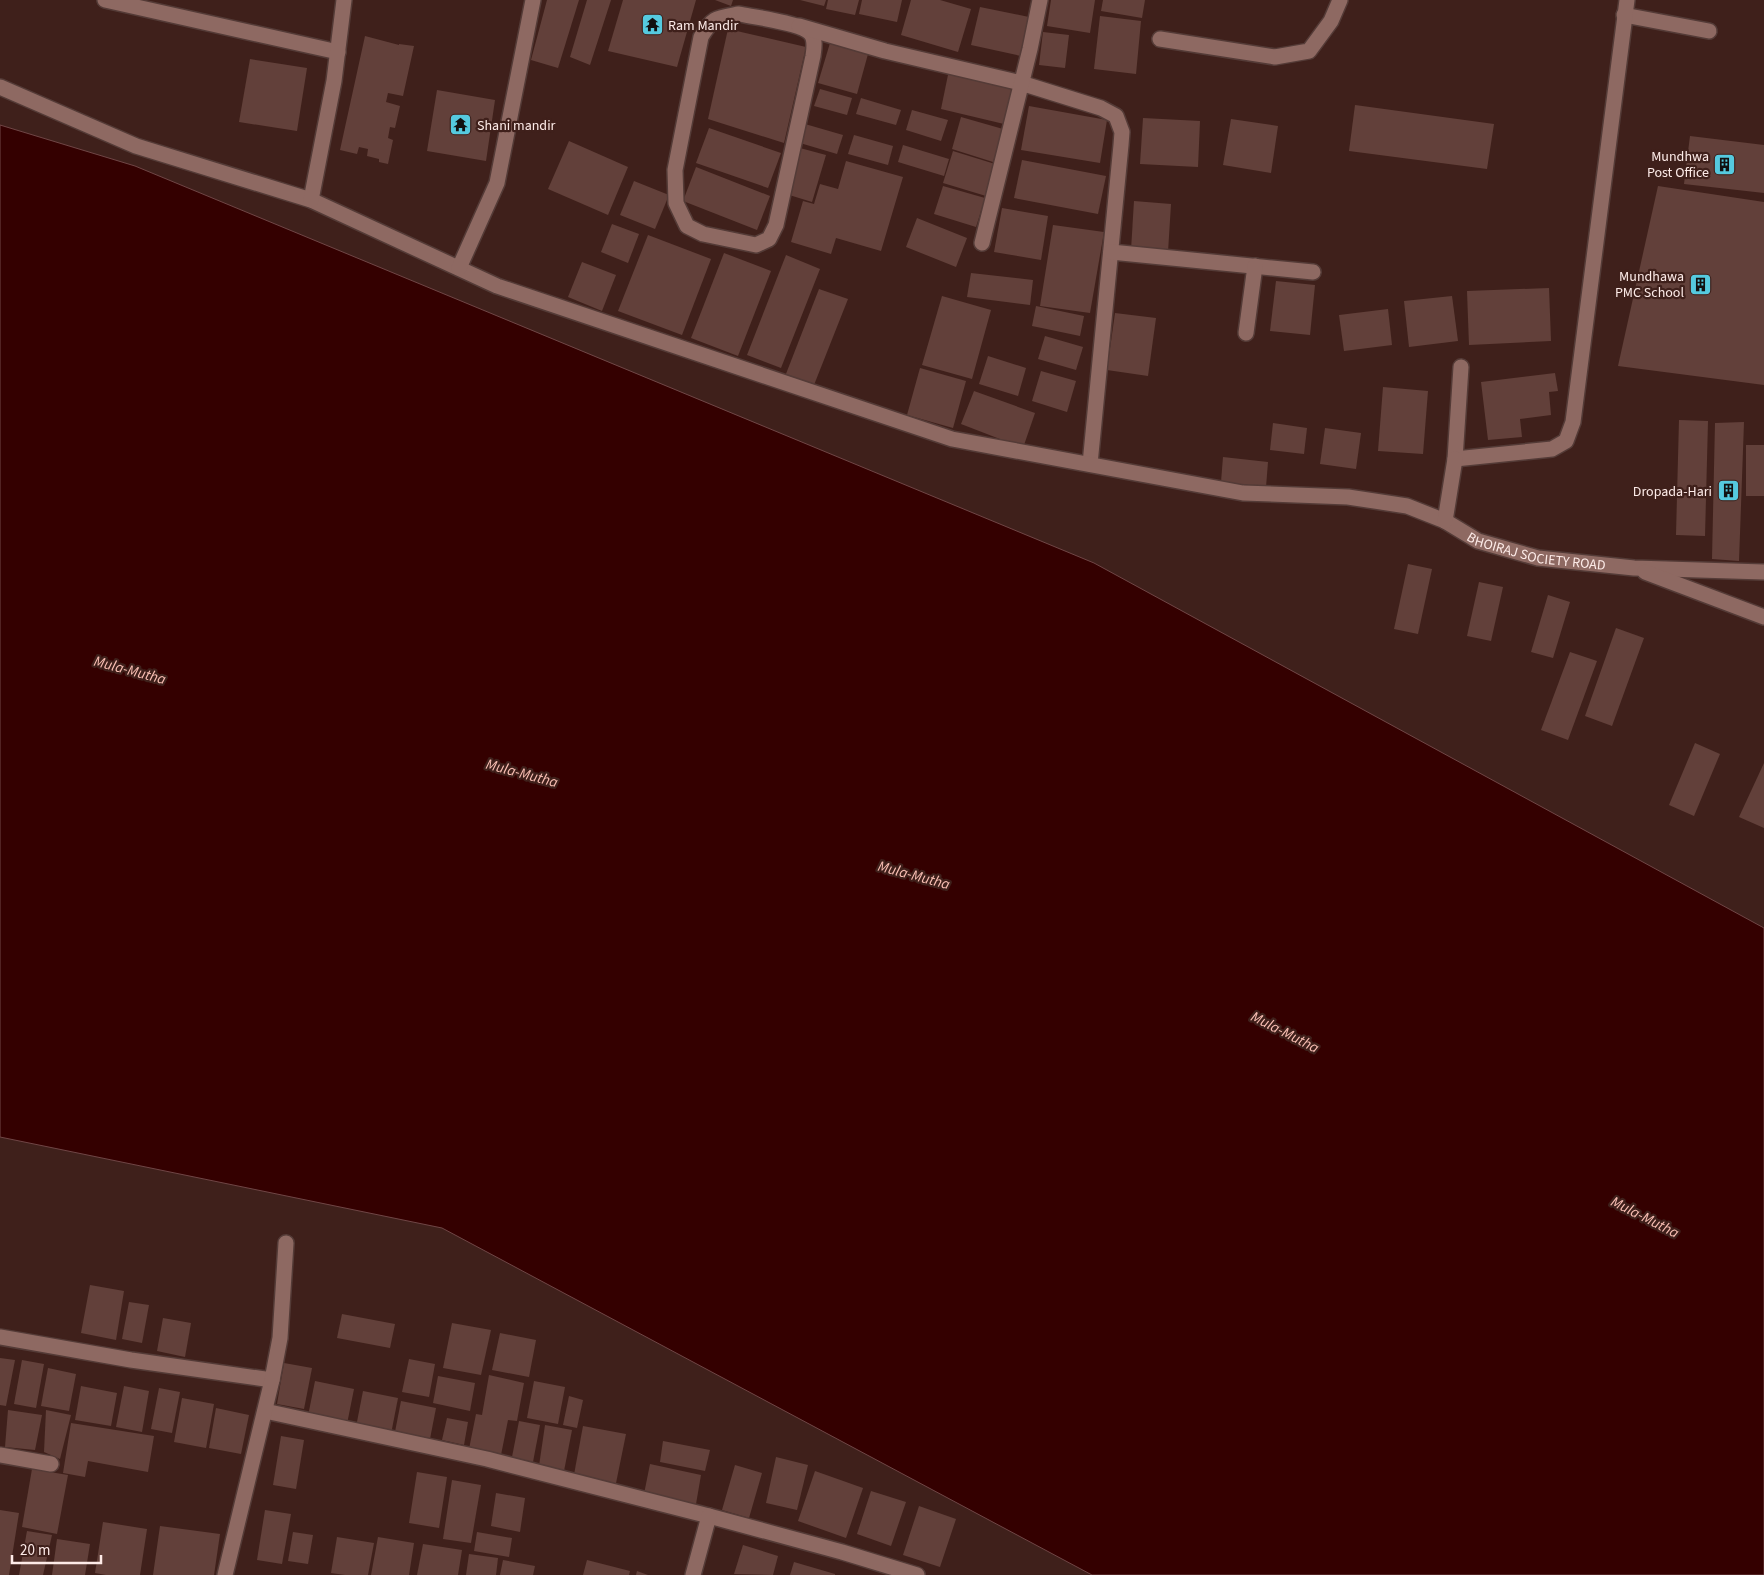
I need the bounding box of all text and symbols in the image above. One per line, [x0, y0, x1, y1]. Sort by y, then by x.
temple icon: Ram Mandir [640, 13, 664, 37]
place label: Ram Mandir [668, 16, 738, 36]
temple icon: Shani mandir [449, 113, 473, 137]
place label: Shani mandir [477, 116, 556, 136]
place label: Mundhwa Post Office [1647, 147, 1709, 183]
building icon: Mundhwa Post Office [1713, 152, 1737, 176]
place label: Mundhawa PMC School [1615, 267, 1684, 303]
building icon: Mundhawa PMC School [1688, 272, 1712, 296]
building icon: Dropada-Hari [1716, 479, 1740, 503]
place label: Dropada-Hari [1633, 482, 1712, 502]
street label: BHOIRAJ SOCIETY ROAD [1463, 527, 1606, 576]
water label: Mula-Mutha [92, 651, 168, 690]
water label: Mula-Mutha [484, 754, 560, 793]
water label: Mula-Mutha [876, 856, 952, 895]
water label: Mula-Mutha [1247, 1006, 1322, 1059]
water label: Mula-Mutha [1607, 1191, 1682, 1244]
scale bar [12, 1532, 101, 1564]
text: 20 m [20, 1540, 50, 1561]

